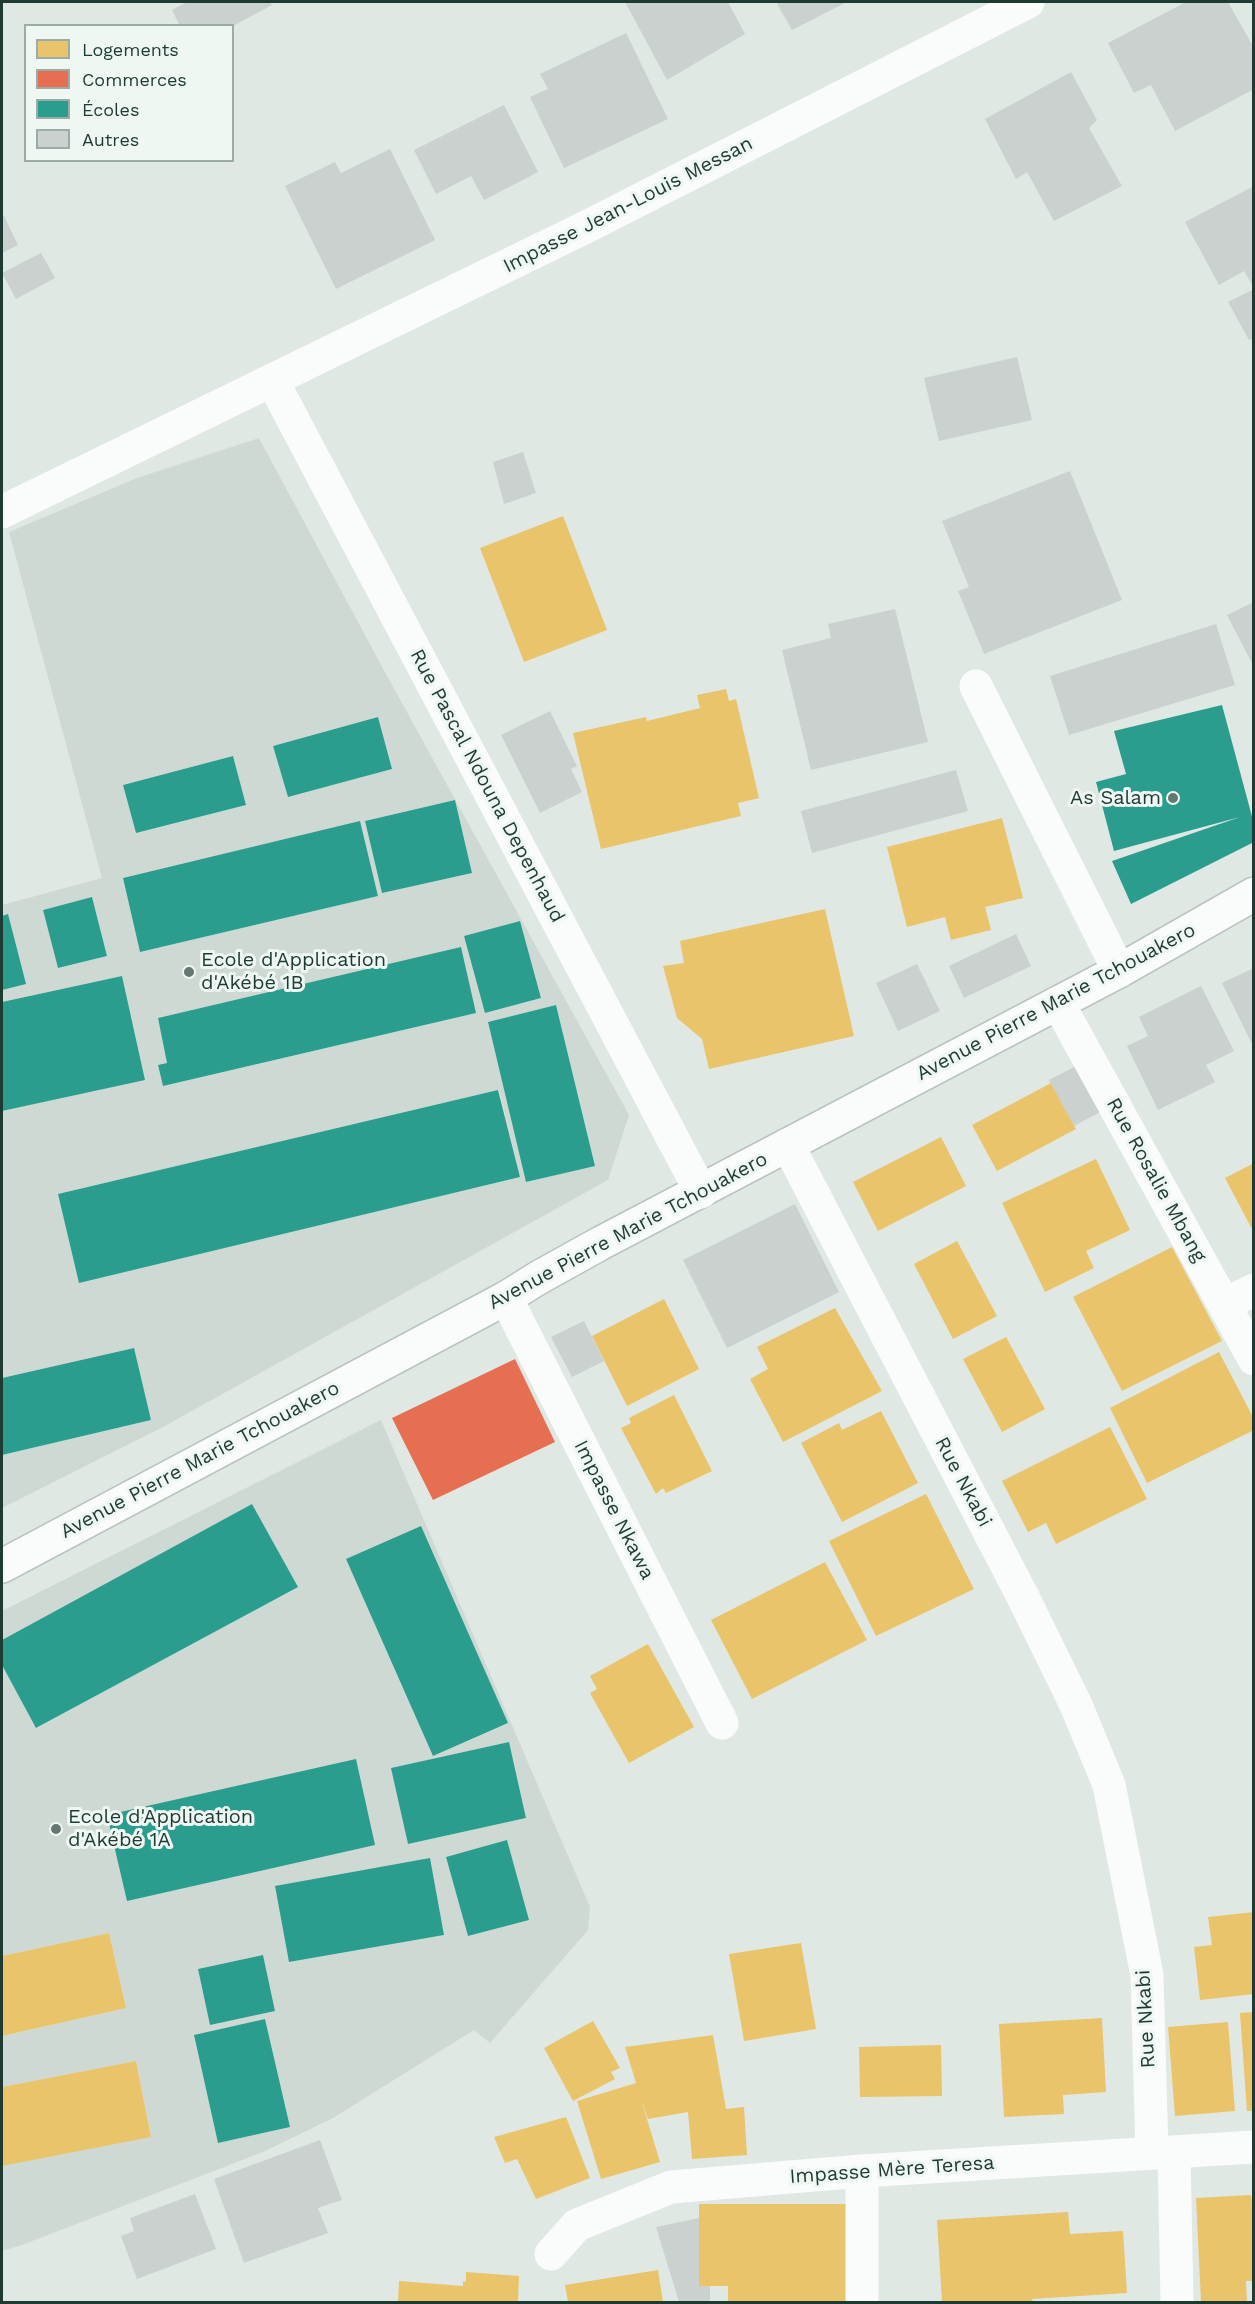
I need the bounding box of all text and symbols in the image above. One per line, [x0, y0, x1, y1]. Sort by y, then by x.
legend [24, 24, 234, 162]
text: Logements [82, 39, 179, 60]
text: Commerces [82, 69, 187, 90]
text: Écoles [82, 99, 139, 120]
text: Autres [82, 129, 139, 150]
street label: Impasse Jean-Louis Messan [499, 131, 757, 279]
street label: Rue Pascal Ndouna Depenhaud [405, 645, 569, 927]
place label: As Salam [1070, 786, 1161, 810]
marker: As Salam [1166, 791, 1180, 805]
street label: Avenue Pierre Marie Tchouakero [912, 918, 1200, 1086]
place label: Ecole d'Application d'Akébé 1B [201, 948, 386, 995]
marker: Ecole d'Application d'Akébé 1B [182, 965, 196, 979]
street label: Rue Rosalie Mbang [1101, 1094, 1211, 1266]
street label: Avenue Pierre Marie Tchouakero [484, 1147, 772, 1315]
street label: Avenue Pierre Marie Tchouakero [56, 1376, 344, 1544]
street label: Rue Nkabi [929, 1433, 997, 1531]
street label: Impasse Nkawa [569, 1436, 659, 1584]
place label: Ecole d'Application d'Akébé 1A [68, 1805, 253, 1852]
marker: Ecole d'Application d'Akébé 1A [49, 1822, 63, 1836]
street label: Rue Nkabi [1131, 1969, 1161, 2069]
street label: Impasse Mère Teresa [789, 2151, 995, 2189]

